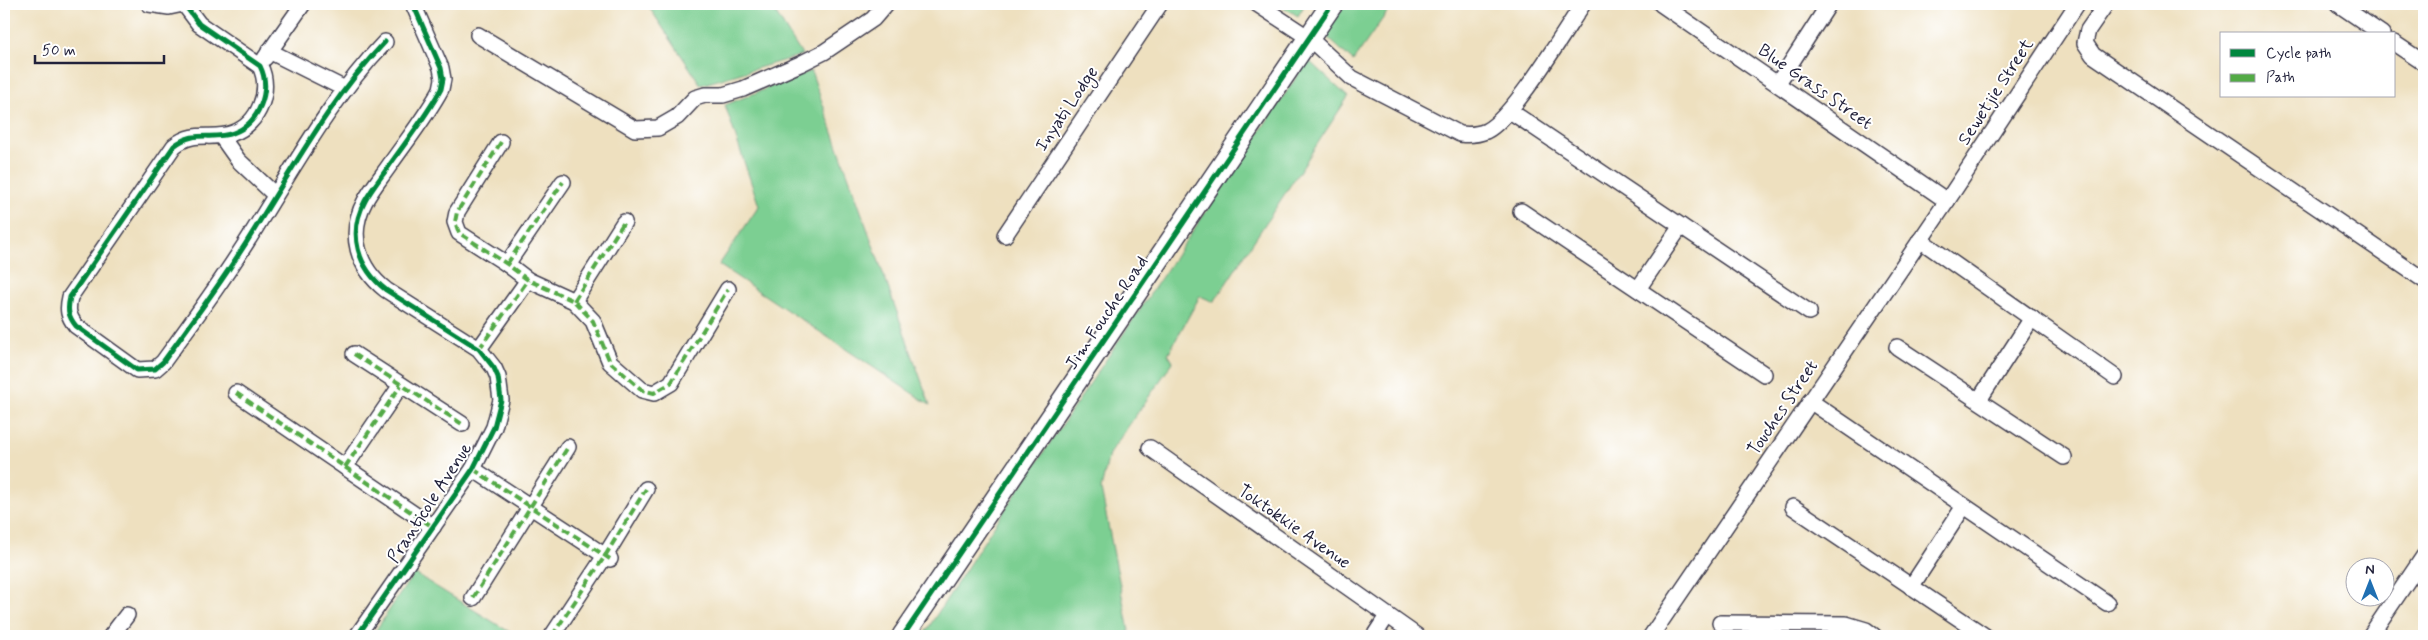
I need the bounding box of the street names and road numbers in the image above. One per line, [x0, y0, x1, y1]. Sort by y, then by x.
street label: Sewetjie Street [1953, 34, 2040, 150]
street label: Blue Grass Street [1753, 39, 1877, 136]
street label: Inyati Lodge [1030, 62, 1105, 157]
street label: Jim Fouche Road [1060, 251, 1154, 375]
street label: Touches Street [1742, 355, 1824, 460]
street label: Pranticole Avenue [382, 438, 478, 568]
street label: Toktokkie Avenue [1233, 479, 1355, 575]

